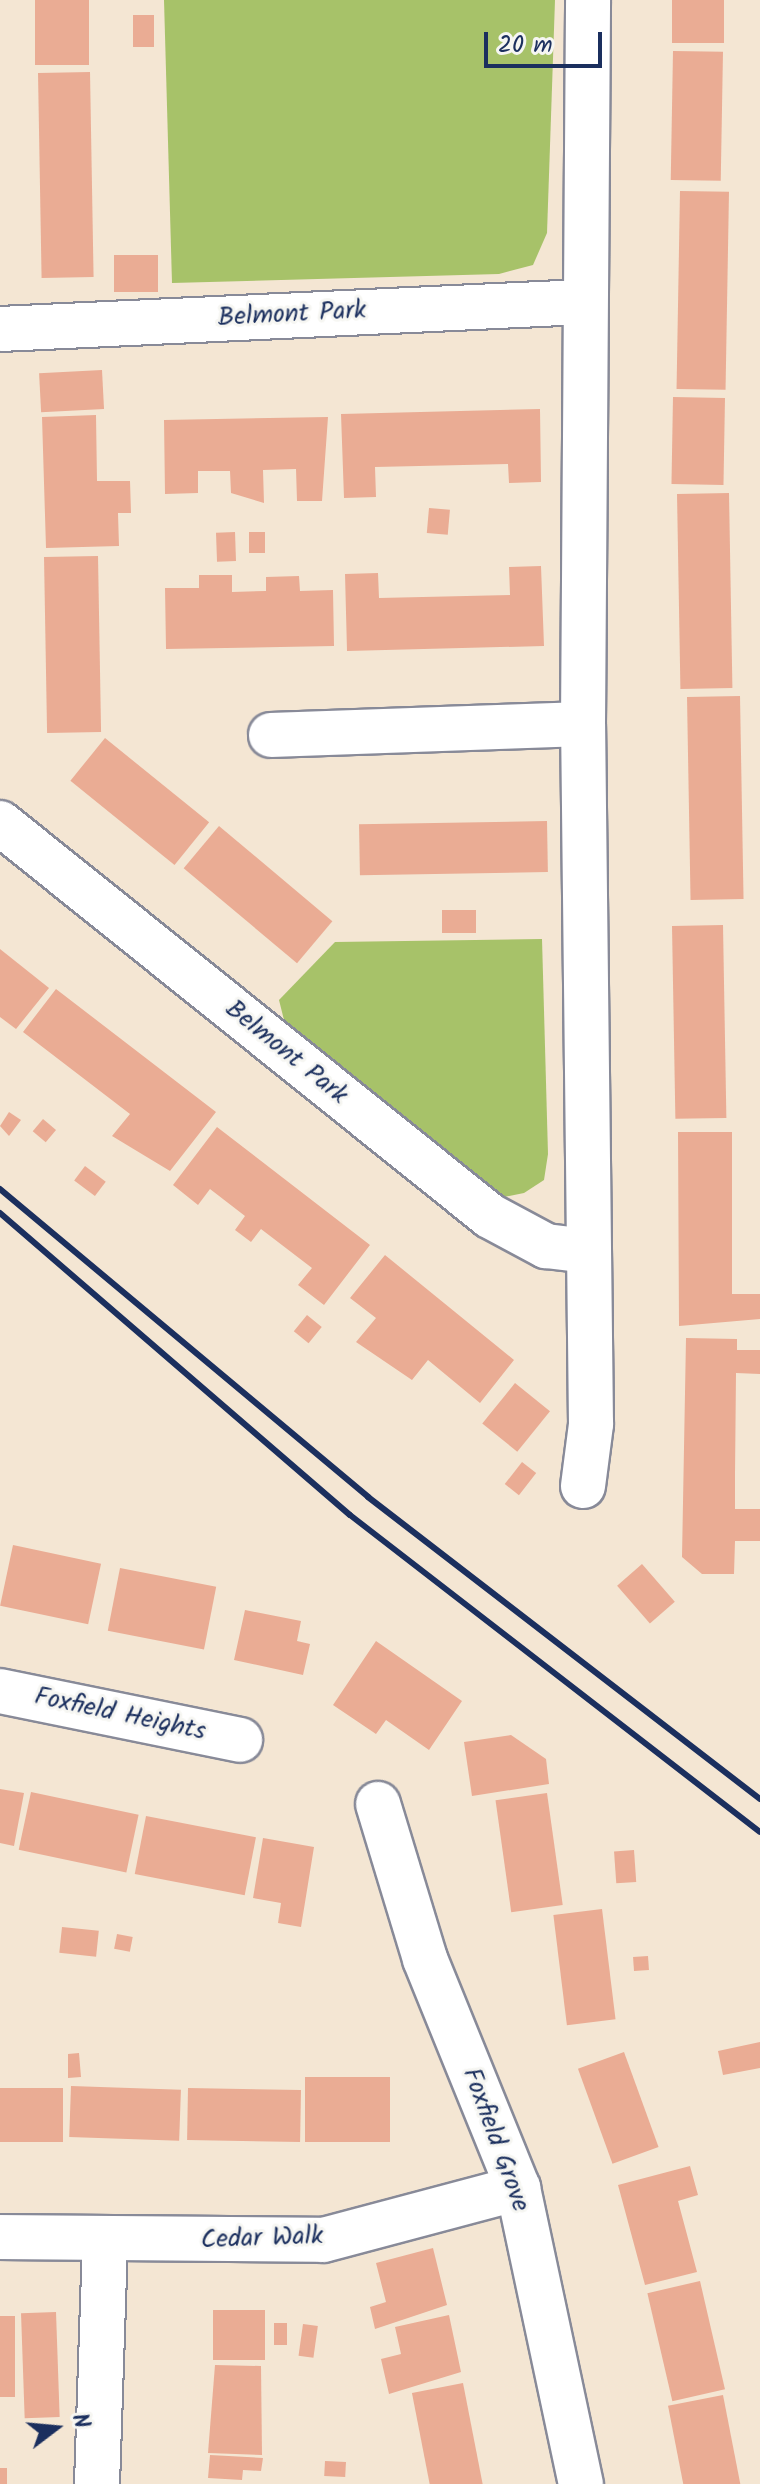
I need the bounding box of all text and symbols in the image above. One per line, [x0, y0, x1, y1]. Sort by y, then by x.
scale bar [488, 16, 606, 66]
text: 20 m [498, 26, 553, 65]
street label: Belmont Park [217, 296, 367, 334]
street label: Belmont Park [218, 994, 354, 1112]
street label: Foxfield Heights [31, 1682, 209, 1748]
street label: Foxfield Grove [455, 2064, 535, 2216]
street label: Cedar Walk [200, 2221, 324, 2257]
north arrow [16, 2388, 96, 2468]
text: N [61, 2410, 98, 2433]

